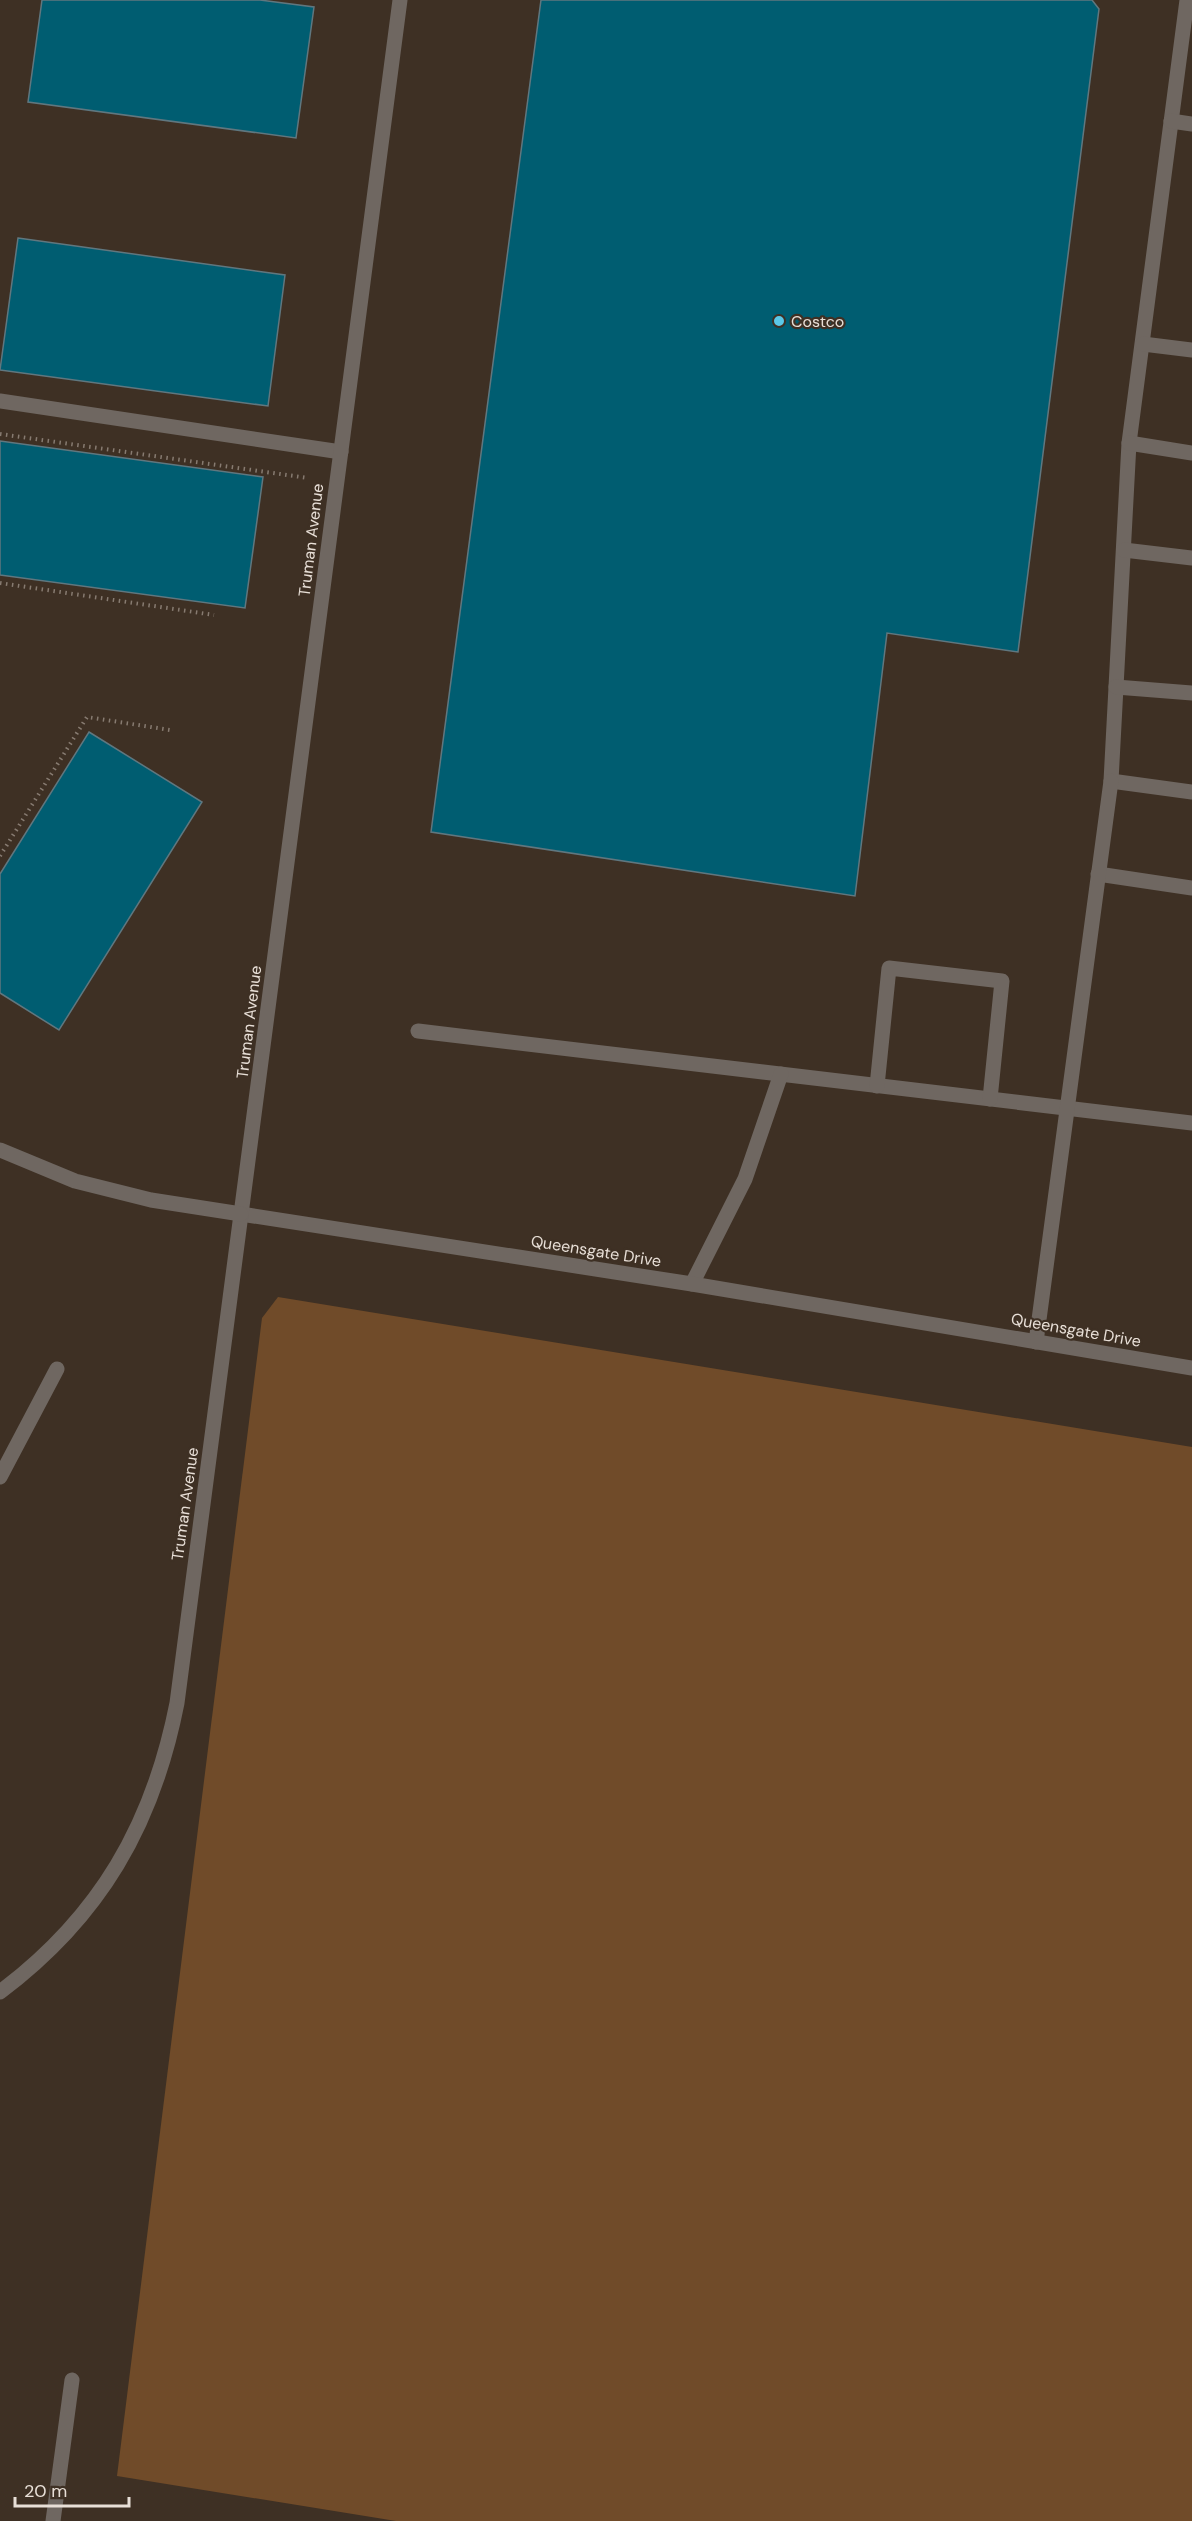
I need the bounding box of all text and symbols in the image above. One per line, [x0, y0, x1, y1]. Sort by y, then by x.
place label: Costco [791, 311, 844, 332]
marker: Costco [772, 314, 786, 328]
street label: Truman Avenue [294, 482, 328, 598]
street label: Truman Avenue [232, 964, 266, 1080]
street label: Queensgate Drive [529, 1230, 663, 1272]
street label: Queensgate Drive [1009, 1308, 1143, 1352]
street label: Truman Avenue [167, 1446, 203, 1562]
scale bar [15, 2470, 129, 2508]
text: 20 m [24, 2479, 67, 2503]

